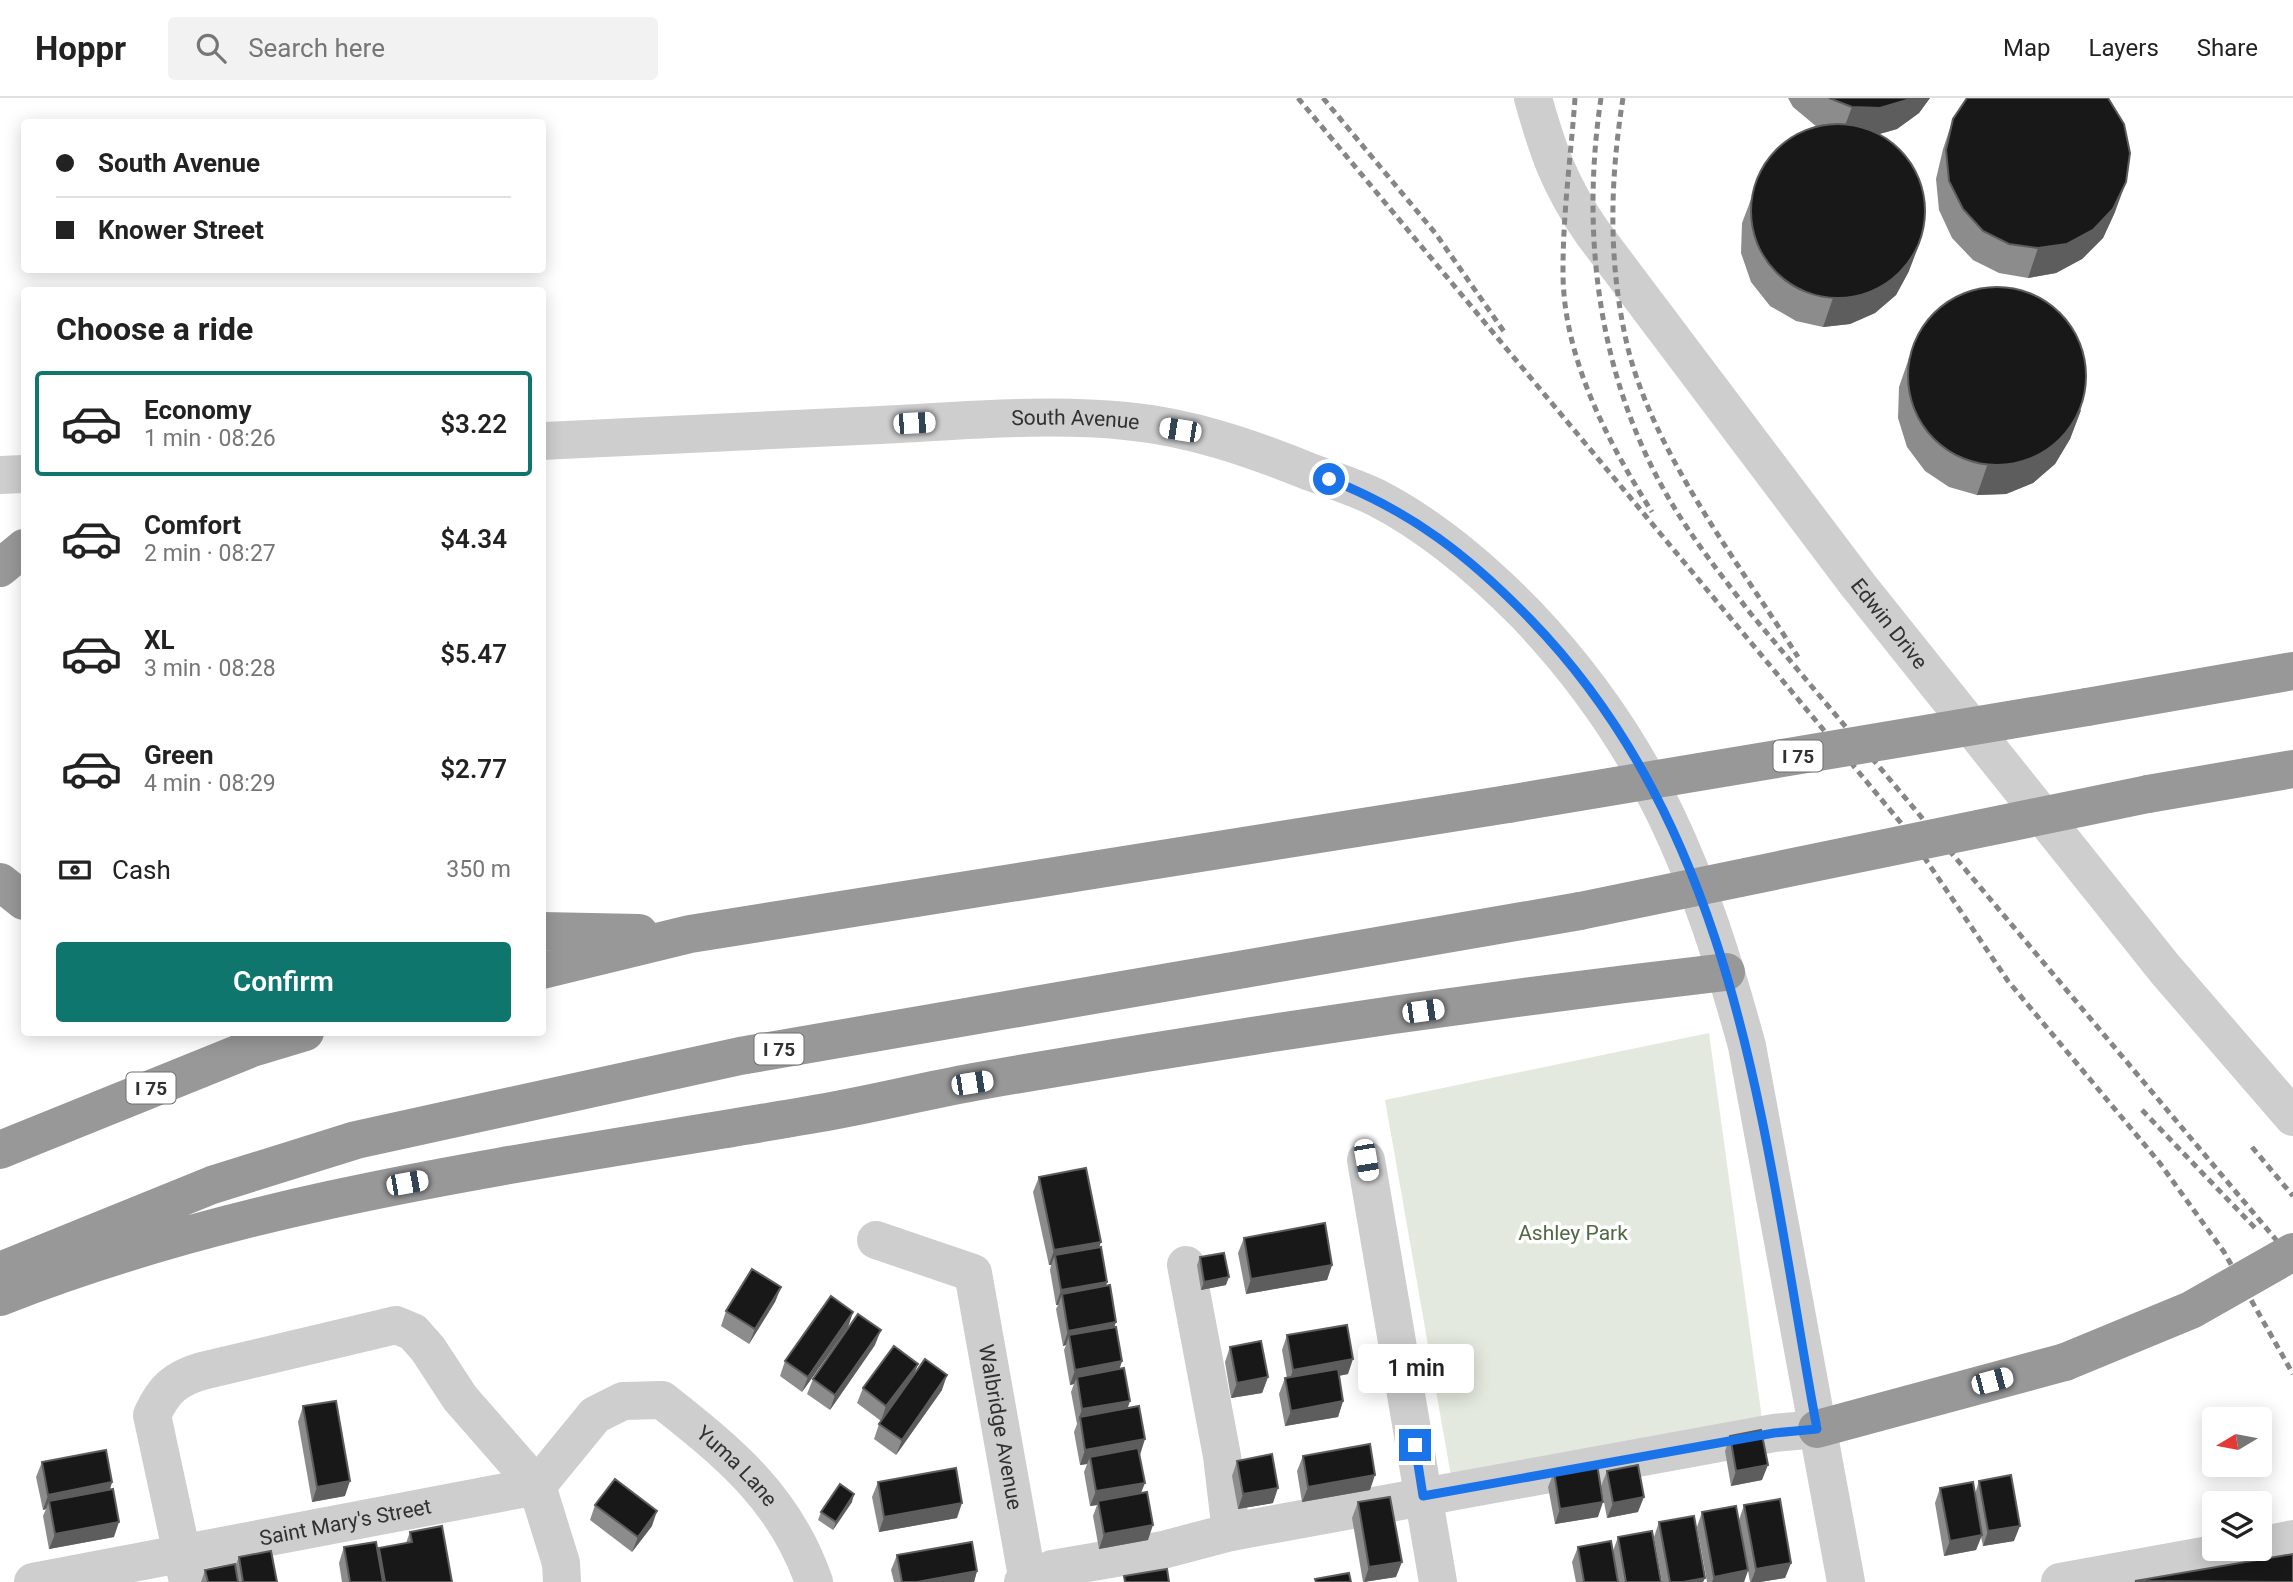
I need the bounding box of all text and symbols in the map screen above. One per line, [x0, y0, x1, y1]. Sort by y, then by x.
search box [168, 17, 658, 80]
text: Hoppr [35, 29, 126, 68]
icon: search [192, 29, 230, 67]
text: Search here [248, 33, 385, 63]
text: Map [2003, 34, 2051, 62]
text: Layers [2089, 34, 2159, 62]
text: Share [2197, 34, 2258, 62]
text: South Avenue [98, 148, 260, 178]
text: Knower Street [98, 215, 264, 245]
text: Choose a ride [56, 310, 253, 348]
icon: car [60, 392, 123, 455]
text: Economy [144, 395, 251, 425]
street label: South Avenue [1011, 406, 1141, 434]
text: $3.22 [440, 409, 507, 439]
car [893, 411, 936, 435]
car [1158, 416, 1203, 444]
text: 1 min · 08:26 [144, 425, 276, 452]
route start [1313, 463, 1345, 495]
icon: car [60, 507, 123, 570]
text: Comfort [144, 510, 241, 540]
text: $4.34 [440, 524, 507, 554]
text: 2 min · 08:27 [144, 540, 276, 567]
street label: Edwin Drive [1846, 574, 1932, 674]
icon: car [60, 622, 123, 685]
text: XL [144, 625, 175, 655]
text: $5.47 [440, 639, 507, 669]
text: 3 min · 08:28 [144, 655, 276, 682]
icon: car [60, 737, 123, 800]
text: Green [144, 740, 214, 770]
road number: I 75 [1773, 740, 1822, 772]
text: $2.77 [440, 754, 507, 784]
text: 4 min · 08:29 [144, 770, 276, 797]
icon: cash [56, 851, 94, 889]
text: Cash [112, 855, 171, 885]
text: 350 m [446, 856, 511, 883]
button: Confirm [56, 942, 511, 1022]
car [1401, 998, 1446, 1024]
road number: I 75 [754, 1034, 804, 1065]
car [950, 1069, 995, 1097]
road number: I 75 [127, 1072, 176, 1104]
car [1353, 1137, 1380, 1183]
car [385, 1169, 430, 1197]
park label: Ashley Park [1518, 1221, 1628, 1245]
street label: Walbridge Avenue [974, 1343, 1027, 1512]
callout: 1 min [1357, 1344, 1473, 1392]
text: 1 min [1387, 1355, 1445, 1382]
car [1969, 1365, 2016, 1397]
north arrow [2202, 1407, 2272, 1477]
map controls [2202, 1407, 2272, 1561]
street label: Yuma Lane [692, 1421, 782, 1511]
route end [1399, 1429, 1431, 1461]
button: layers [2202, 1491, 2272, 1561]
street label: Saint Mary's Street [258, 1494, 433, 1551]

